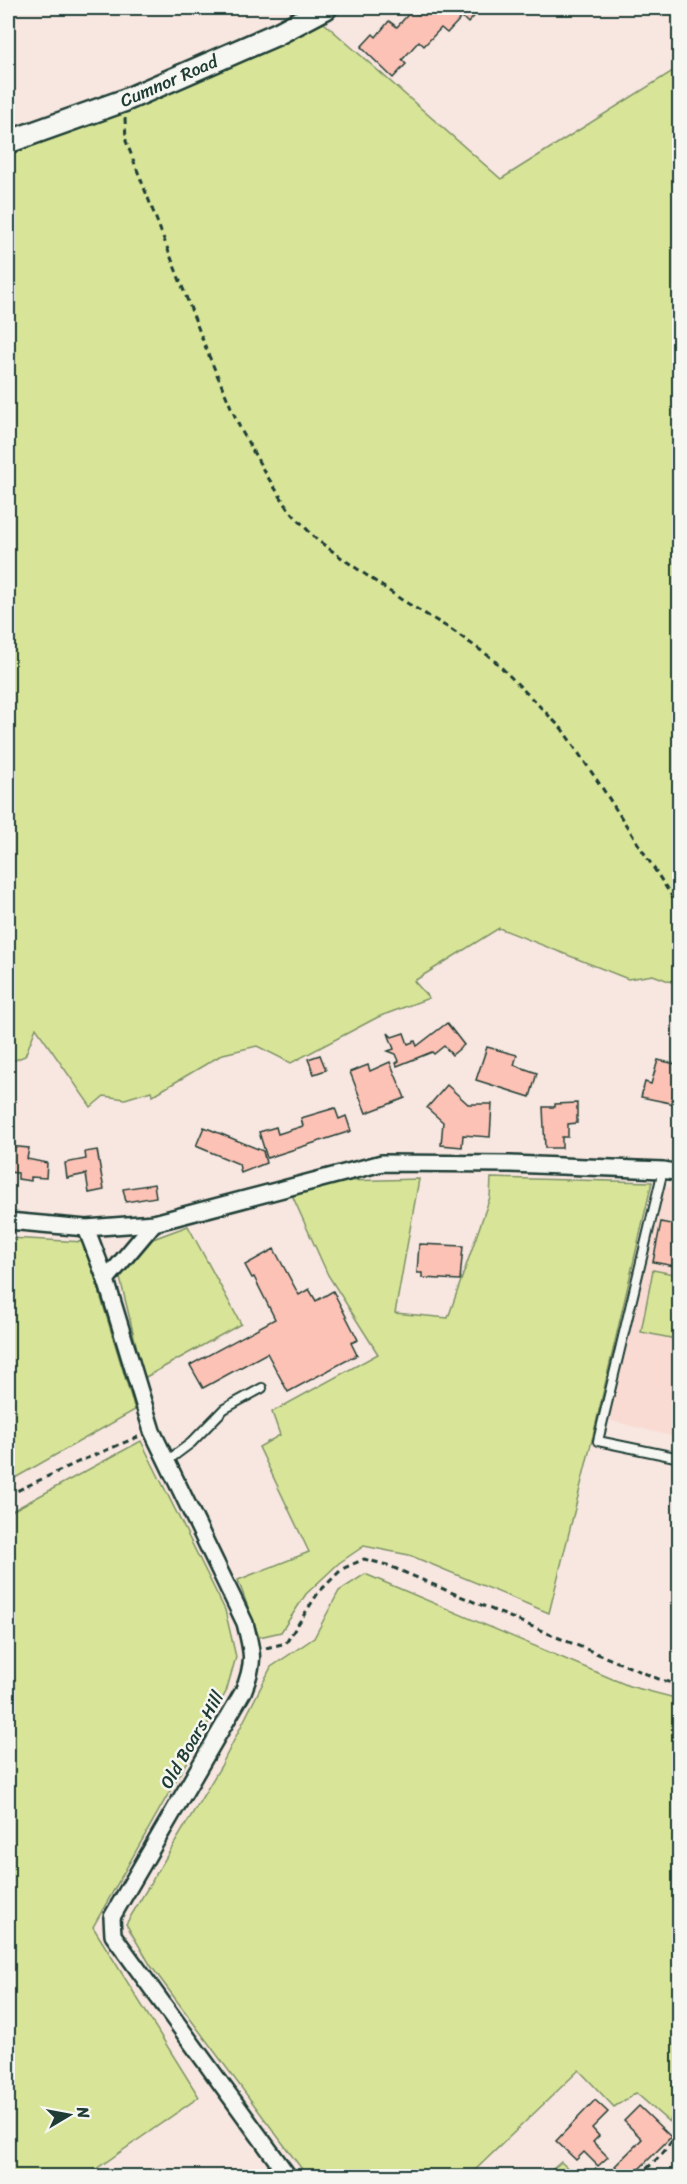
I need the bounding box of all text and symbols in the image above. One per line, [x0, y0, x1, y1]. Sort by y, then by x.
street label: Cumnor Road [115, 45, 224, 117]
street label: Old Boars Hill [151, 1684, 233, 1795]
north arrow [39, 2085, 99, 2145]
text: N [68, 2104, 99, 2121]

